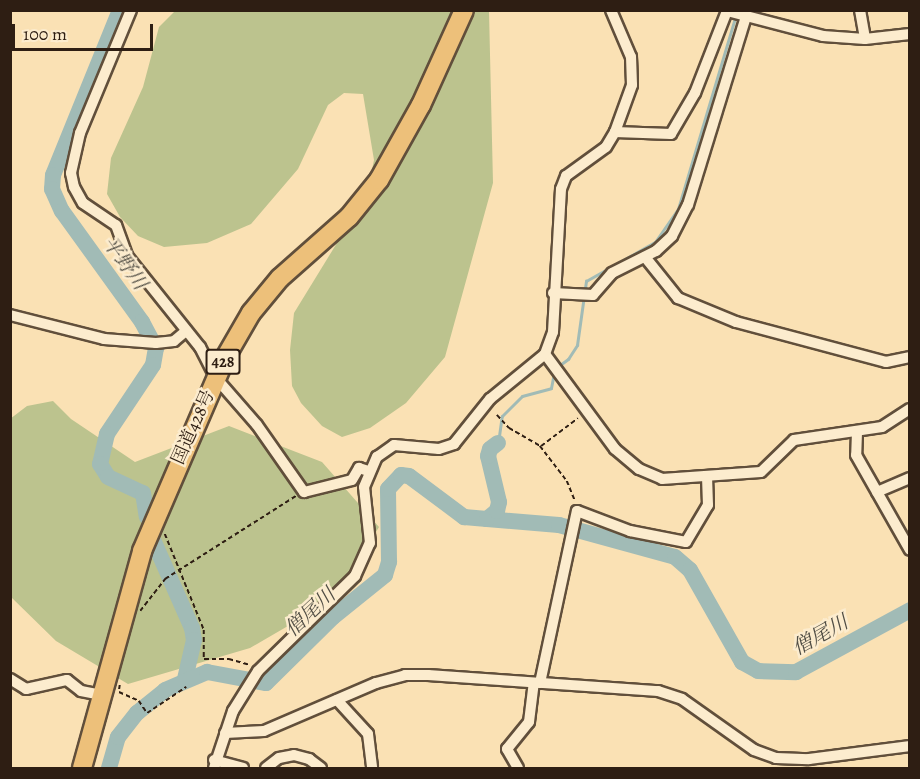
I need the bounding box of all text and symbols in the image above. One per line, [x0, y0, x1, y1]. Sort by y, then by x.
scale bar [15, 12, 156, 50]
text: 100 m [23, 22, 67, 46]
water label: 平野川 [98, 232, 152, 294]
road number: 428 [205, 349, 241, 375]
street label: 国道428号 [167, 386, 219, 468]
water label: 僧尾川 [280, 583, 340, 641]
water label: 僧尾川 [788, 610, 852, 660]

